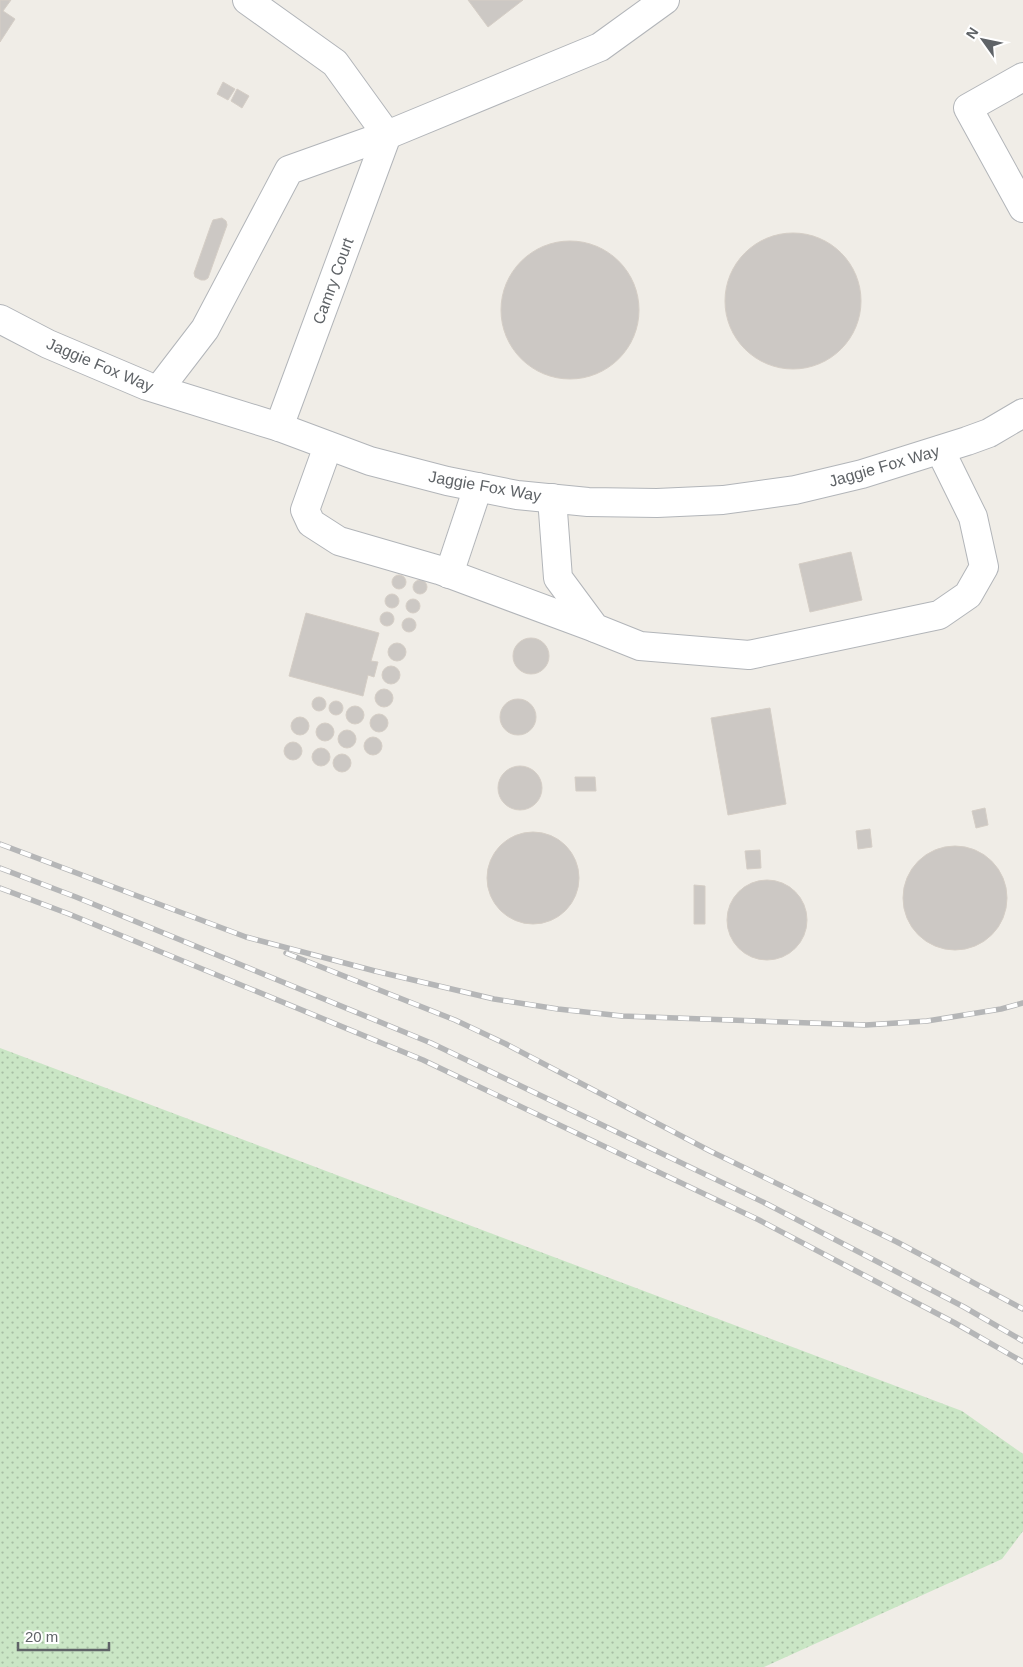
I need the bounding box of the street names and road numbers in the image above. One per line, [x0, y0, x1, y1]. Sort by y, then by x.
street label: Camry Court [310, 235, 357, 327]
street label: Jaggie Fox Way [44, 335, 156, 395]
street label: Jaggie Fox Way [827, 442, 941, 490]
street label: Jaggie Fox Way [427, 468, 543, 504]

